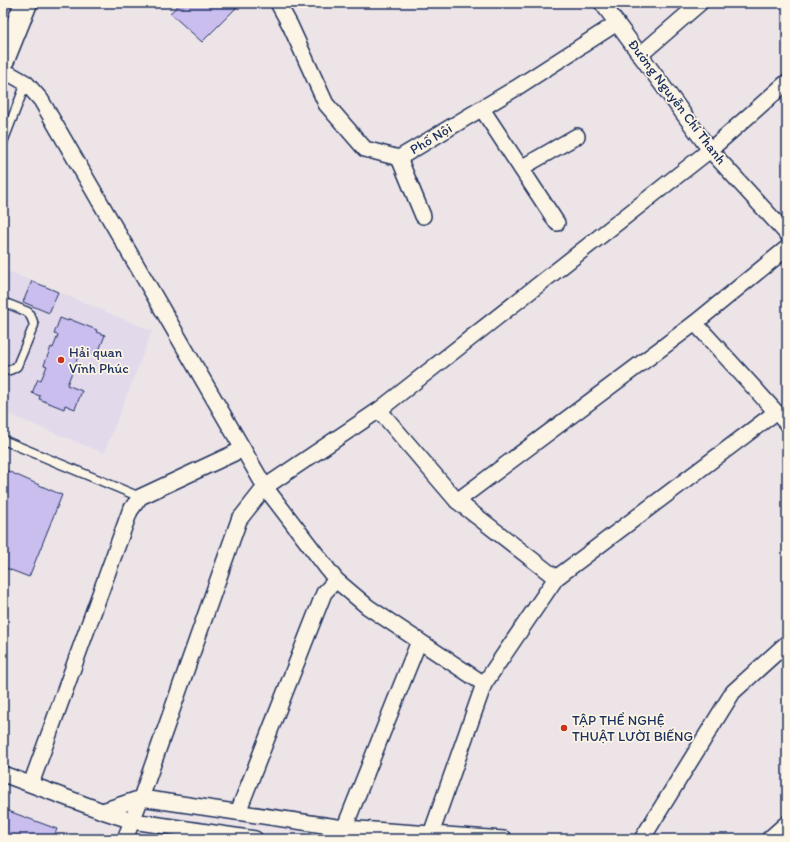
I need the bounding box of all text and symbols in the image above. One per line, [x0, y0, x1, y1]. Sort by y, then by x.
street label: Đường Nguyễn Chí Thanh [624, 36, 730, 168]
street label: Phố Nội [407, 120, 455, 158]
place label: Hải quan Vĩnh Phúc [69, 344, 129, 377]
marker: Hải quan Vĩnh Phúc [56, 355, 66, 365]
place label: TẬP THỂ NGHỆ THUẬT LƯỜI BIẾNG [572, 712, 693, 745]
marker: TẬP THỂ NGHỆ THUẬT LƯỜI BIẾNG [559, 723, 569, 733]

